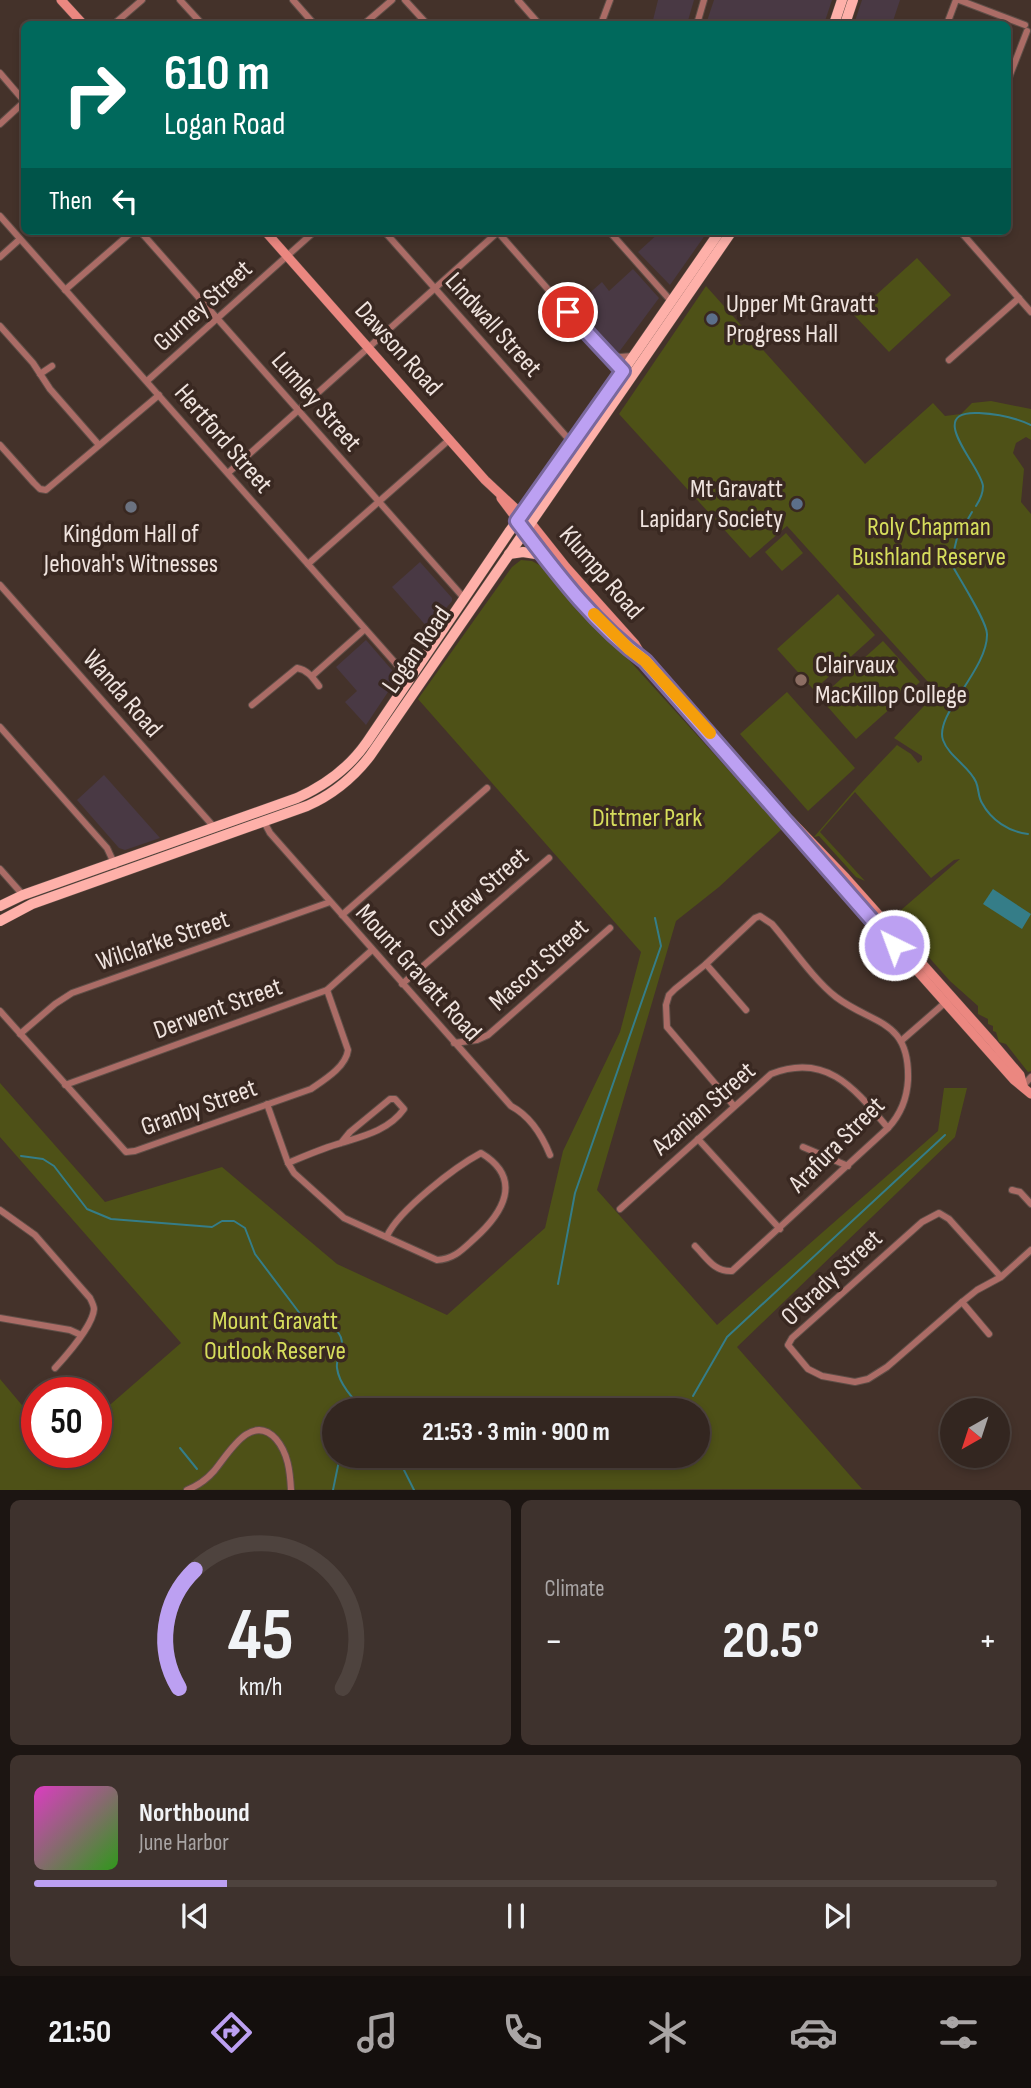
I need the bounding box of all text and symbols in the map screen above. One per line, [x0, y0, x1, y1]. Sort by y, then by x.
text: 610 m [164, 45, 270, 104]
icon: right [49, 49, 140, 140]
text: Logan Road [164, 105, 285, 144]
icon: left [106, 182, 144, 220]
text: Then [49, 186, 92, 217]
street label: Gurney Street [147, 254, 259, 358]
street label: Lindwall Street [438, 267, 548, 383]
pin [538, 282, 598, 342]
place label: Upper Mt Gravatt Progress Hall [726, 289, 875, 350]
icon: arrive [549, 293, 587, 331]
street label: Dawson Road [348, 296, 448, 402]
marker: Upper Mt Gravatt Progress Hall [704, 311, 720, 327]
street label: Lumley Street [265, 346, 368, 458]
street label: Hertford Street [167, 378, 279, 500]
place label: Mt Gravatt Lapidary Society [640, 474, 783, 535]
marker: Mt Gravatt Lapidary Society [789, 496, 805, 512]
marker: Kingdom Hall of Jehovah's Witnesses [123, 499, 139, 515]
park label: Roly Chapman Bushland Reserve [852, 512, 1006, 573]
place label: Kingdom Hall of Jehovah's Witnesses [43, 519, 218, 580]
street label: Klumpp Road [552, 520, 650, 626]
street label: Logan Road [376, 601, 458, 699]
street label: Wanda Road [76, 644, 168, 744]
place label: Clairvaux MacKillop College [815, 650, 967, 711]
marker: Clairvaux MacKillop College [793, 672, 809, 688]
park label: Dittmer Park [592, 803, 702, 834]
street label: Curfew Street [423, 841, 535, 945]
street label: Mount Gravatt Road [348, 898, 488, 1048]
street label: Wilclarke Street [93, 904, 233, 978]
position arrow [857, 908, 931, 982]
street label: Mascot Street [483, 912, 595, 1018]
street label: Derwent Street [150, 971, 286, 1047]
street label: Azanian Street [645, 1056, 762, 1163]
street label: Granby Street [137, 1073, 261, 1143]
street label: Arafura Street [782, 1090, 892, 1200]
street label: O'Grady Street [775, 1223, 889, 1333]
park label: Mount Gravatt Outlook Reserve [204, 1306, 346, 1367]
speed limit sign: 50 [21, 1377, 112, 1468]
north arrow [940, 1398, 1010, 1468]
map controls [940, 1398, 1010, 1468]
text: 21:53 · 3 min · 900 m [422, 1417, 610, 1448]
text: Climate [545, 1575, 604, 1603]
text: 45 [227, 1593, 293, 1681]
text: 20.5° [722, 1610, 819, 1673]
text: − [545, 1619, 563, 1664]
text: + [978, 1619, 997, 1664]
text: km/h [239, 1672, 282, 1703]
text: Northbound [139, 1798, 250, 1829]
text: June Harbor [139, 1829, 229, 1857]
icon: previous [176, 1897, 214, 1935]
icon: pause [497, 1897, 535, 1935]
icon: next [818, 1897, 856, 1935]
icon: directions [207, 2008, 256, 2057]
icon: music [353, 2008, 402, 2057]
icon: phone [498, 2008, 547, 2057]
icon: climate [643, 2008, 692, 2057]
icon: car [789, 2008, 838, 2057]
icon: filters [934, 2008, 983, 2057]
text: 21:50 [48, 2013, 111, 2052]

